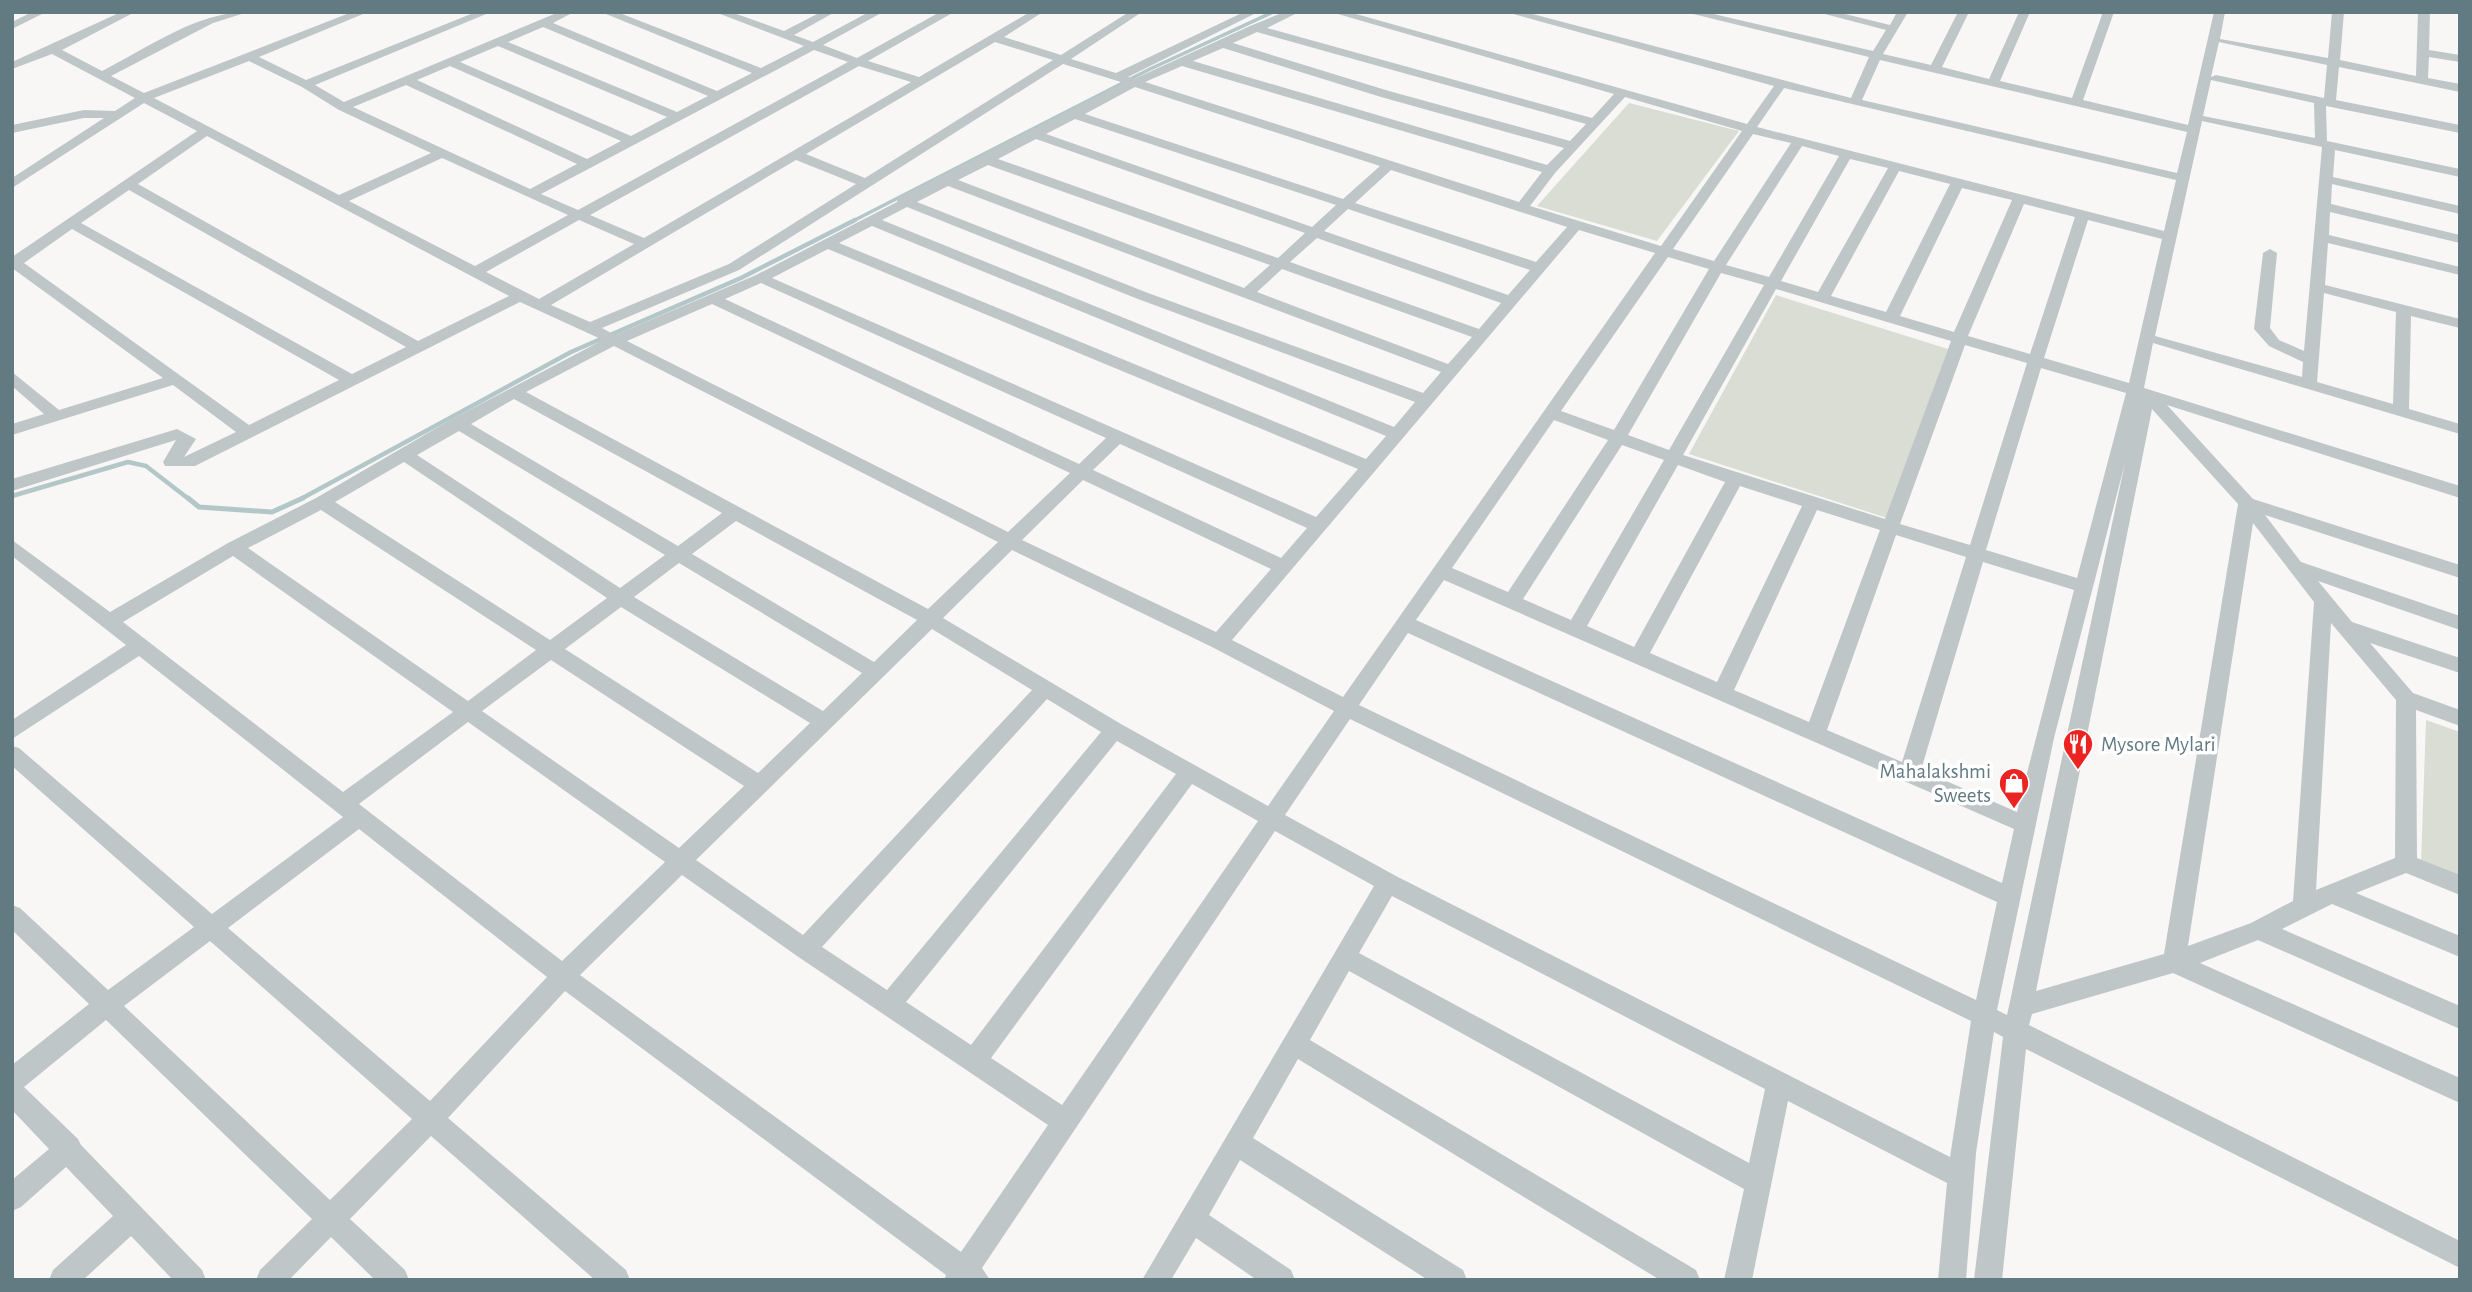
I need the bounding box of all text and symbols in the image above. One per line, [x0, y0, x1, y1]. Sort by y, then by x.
restaurant icon: Mysore Mylari [2061, 727, 2095, 771]
place label: Mysore Mylari [2101, 734, 2216, 755]
place label: Mahalakshmi Sweets [1879, 761, 1991, 806]
shop icon: Mahalakshmi Sweets [1997, 766, 2031, 810]

